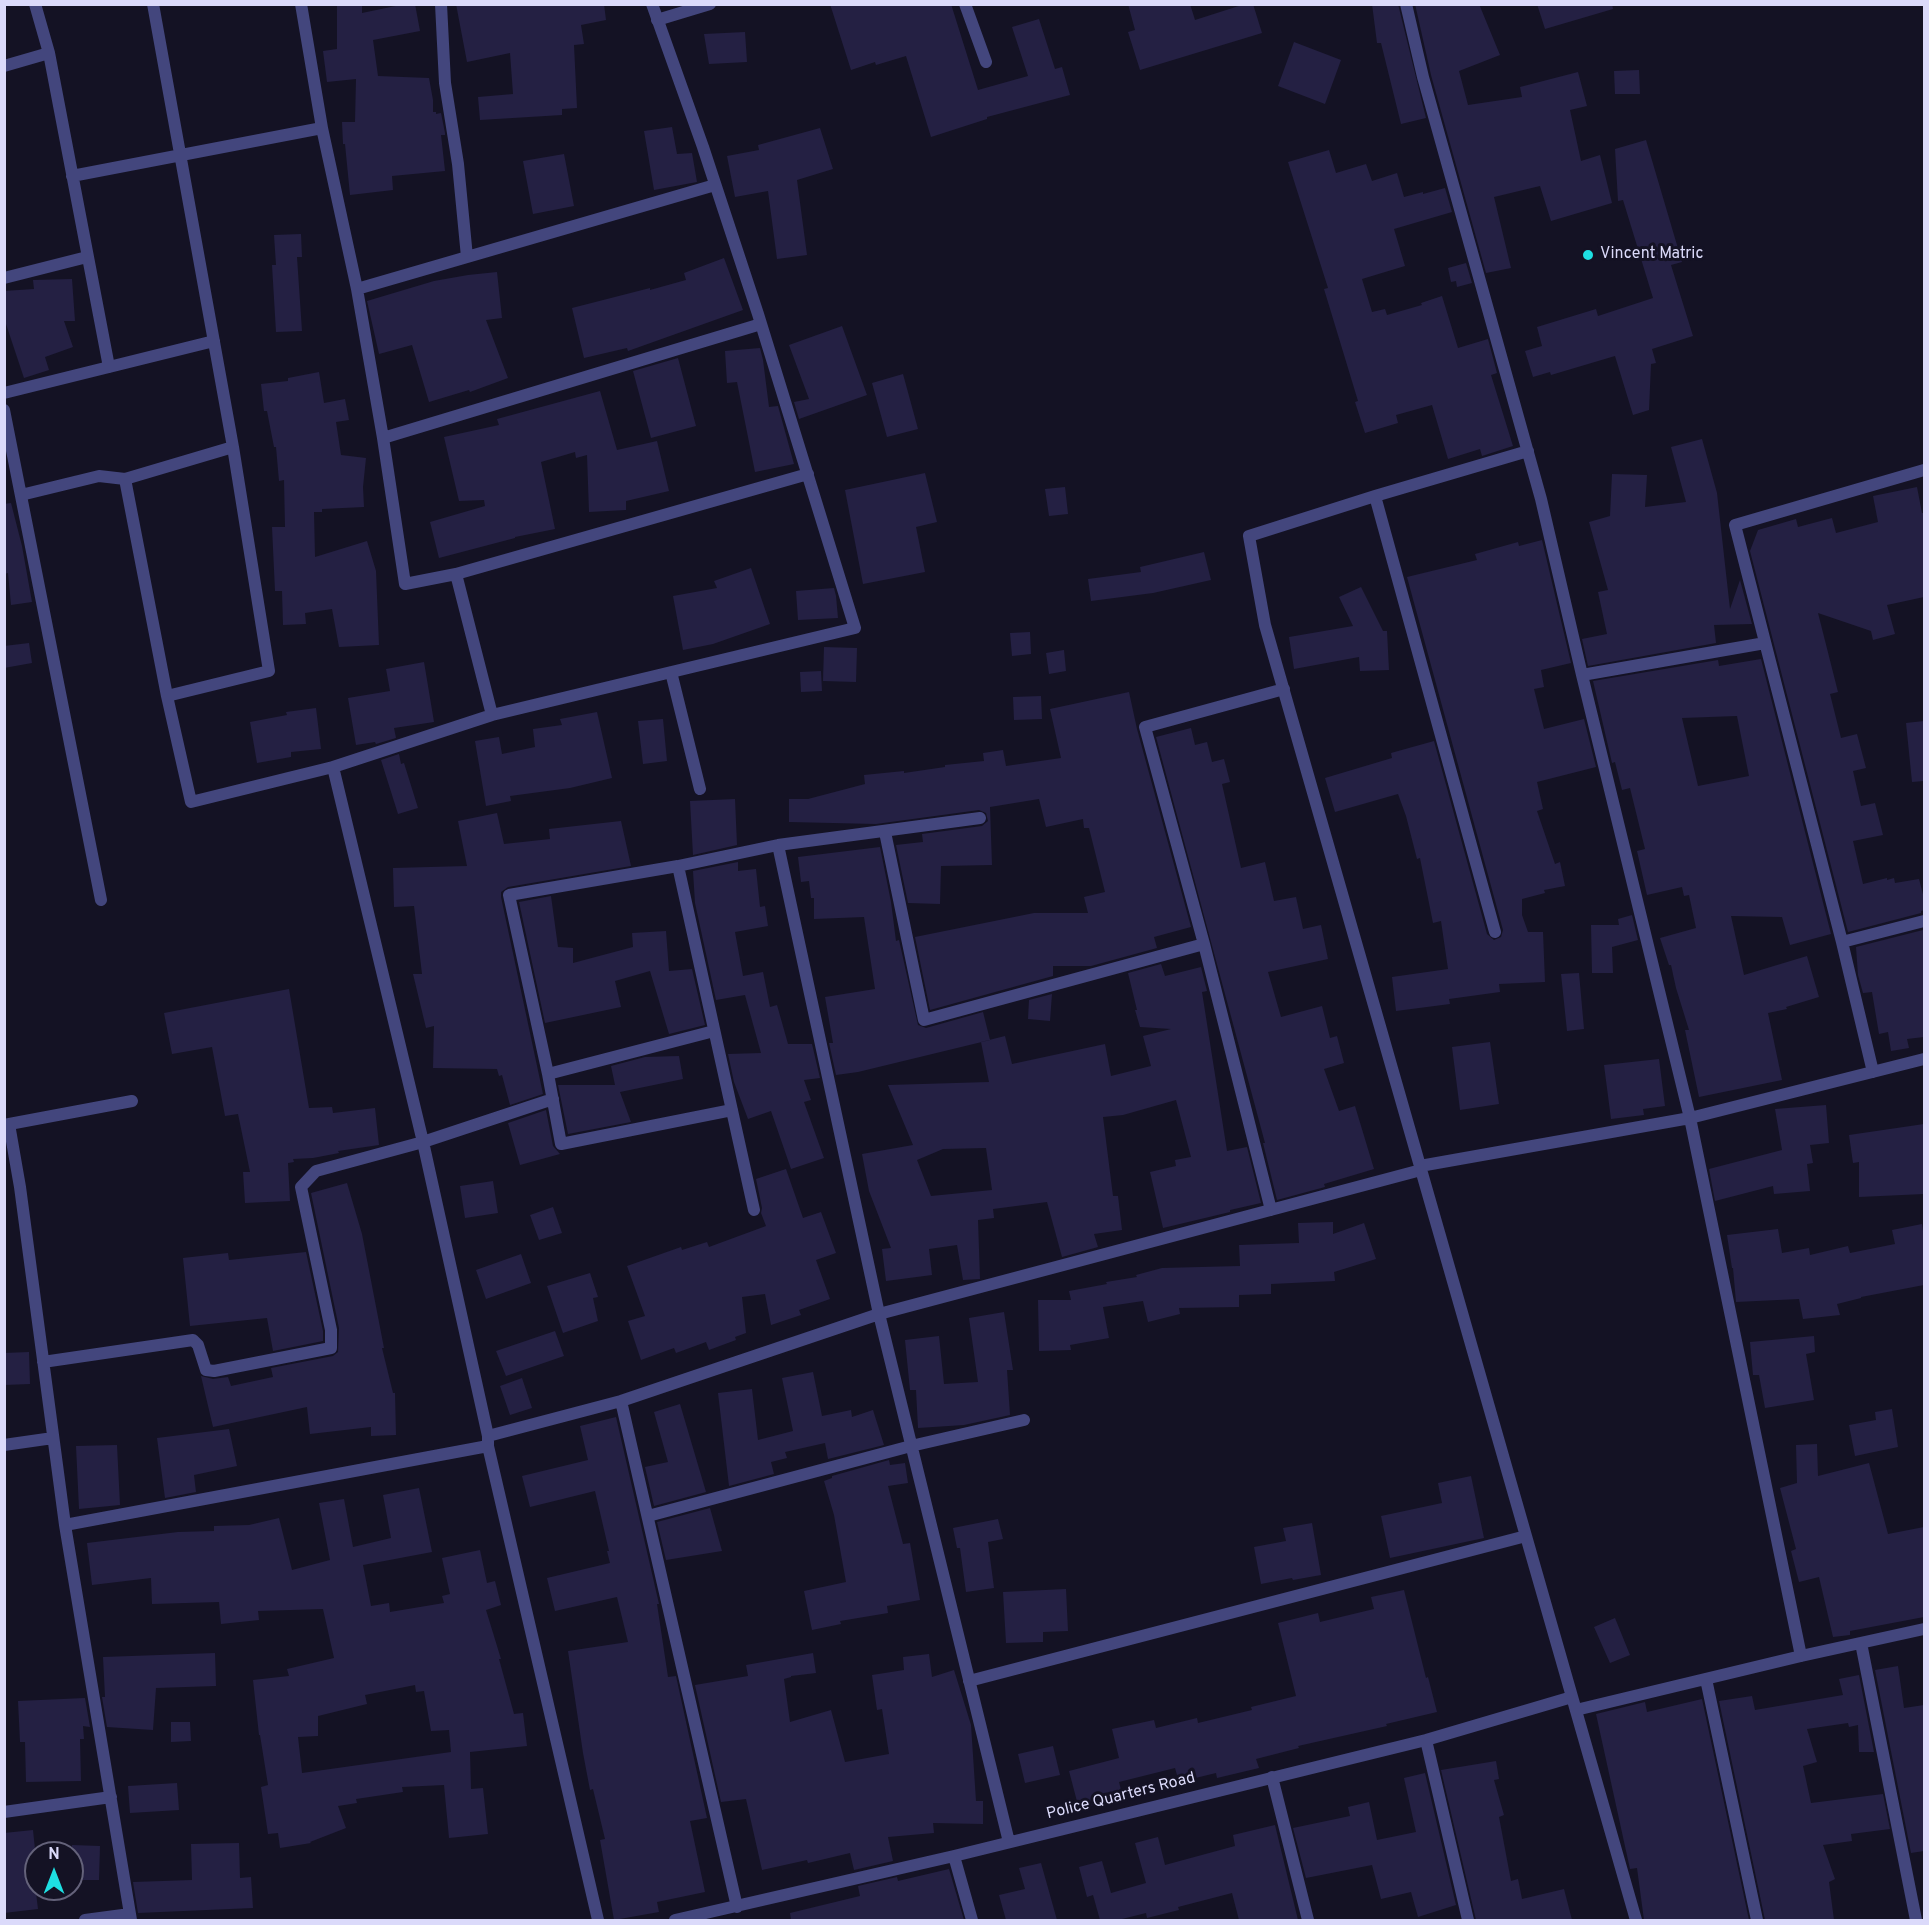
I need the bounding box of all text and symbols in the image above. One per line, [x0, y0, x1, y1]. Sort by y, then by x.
place label: Vincent Matric [1600, 245, 1703, 265]
marker: Vincent Matric [1581, 248, 1595, 262]
street label: Police Quarters Road [1045, 1769, 1197, 1825]
north arrow [24, 1841, 84, 1901]
text: N [48, 1845, 60, 1865]

